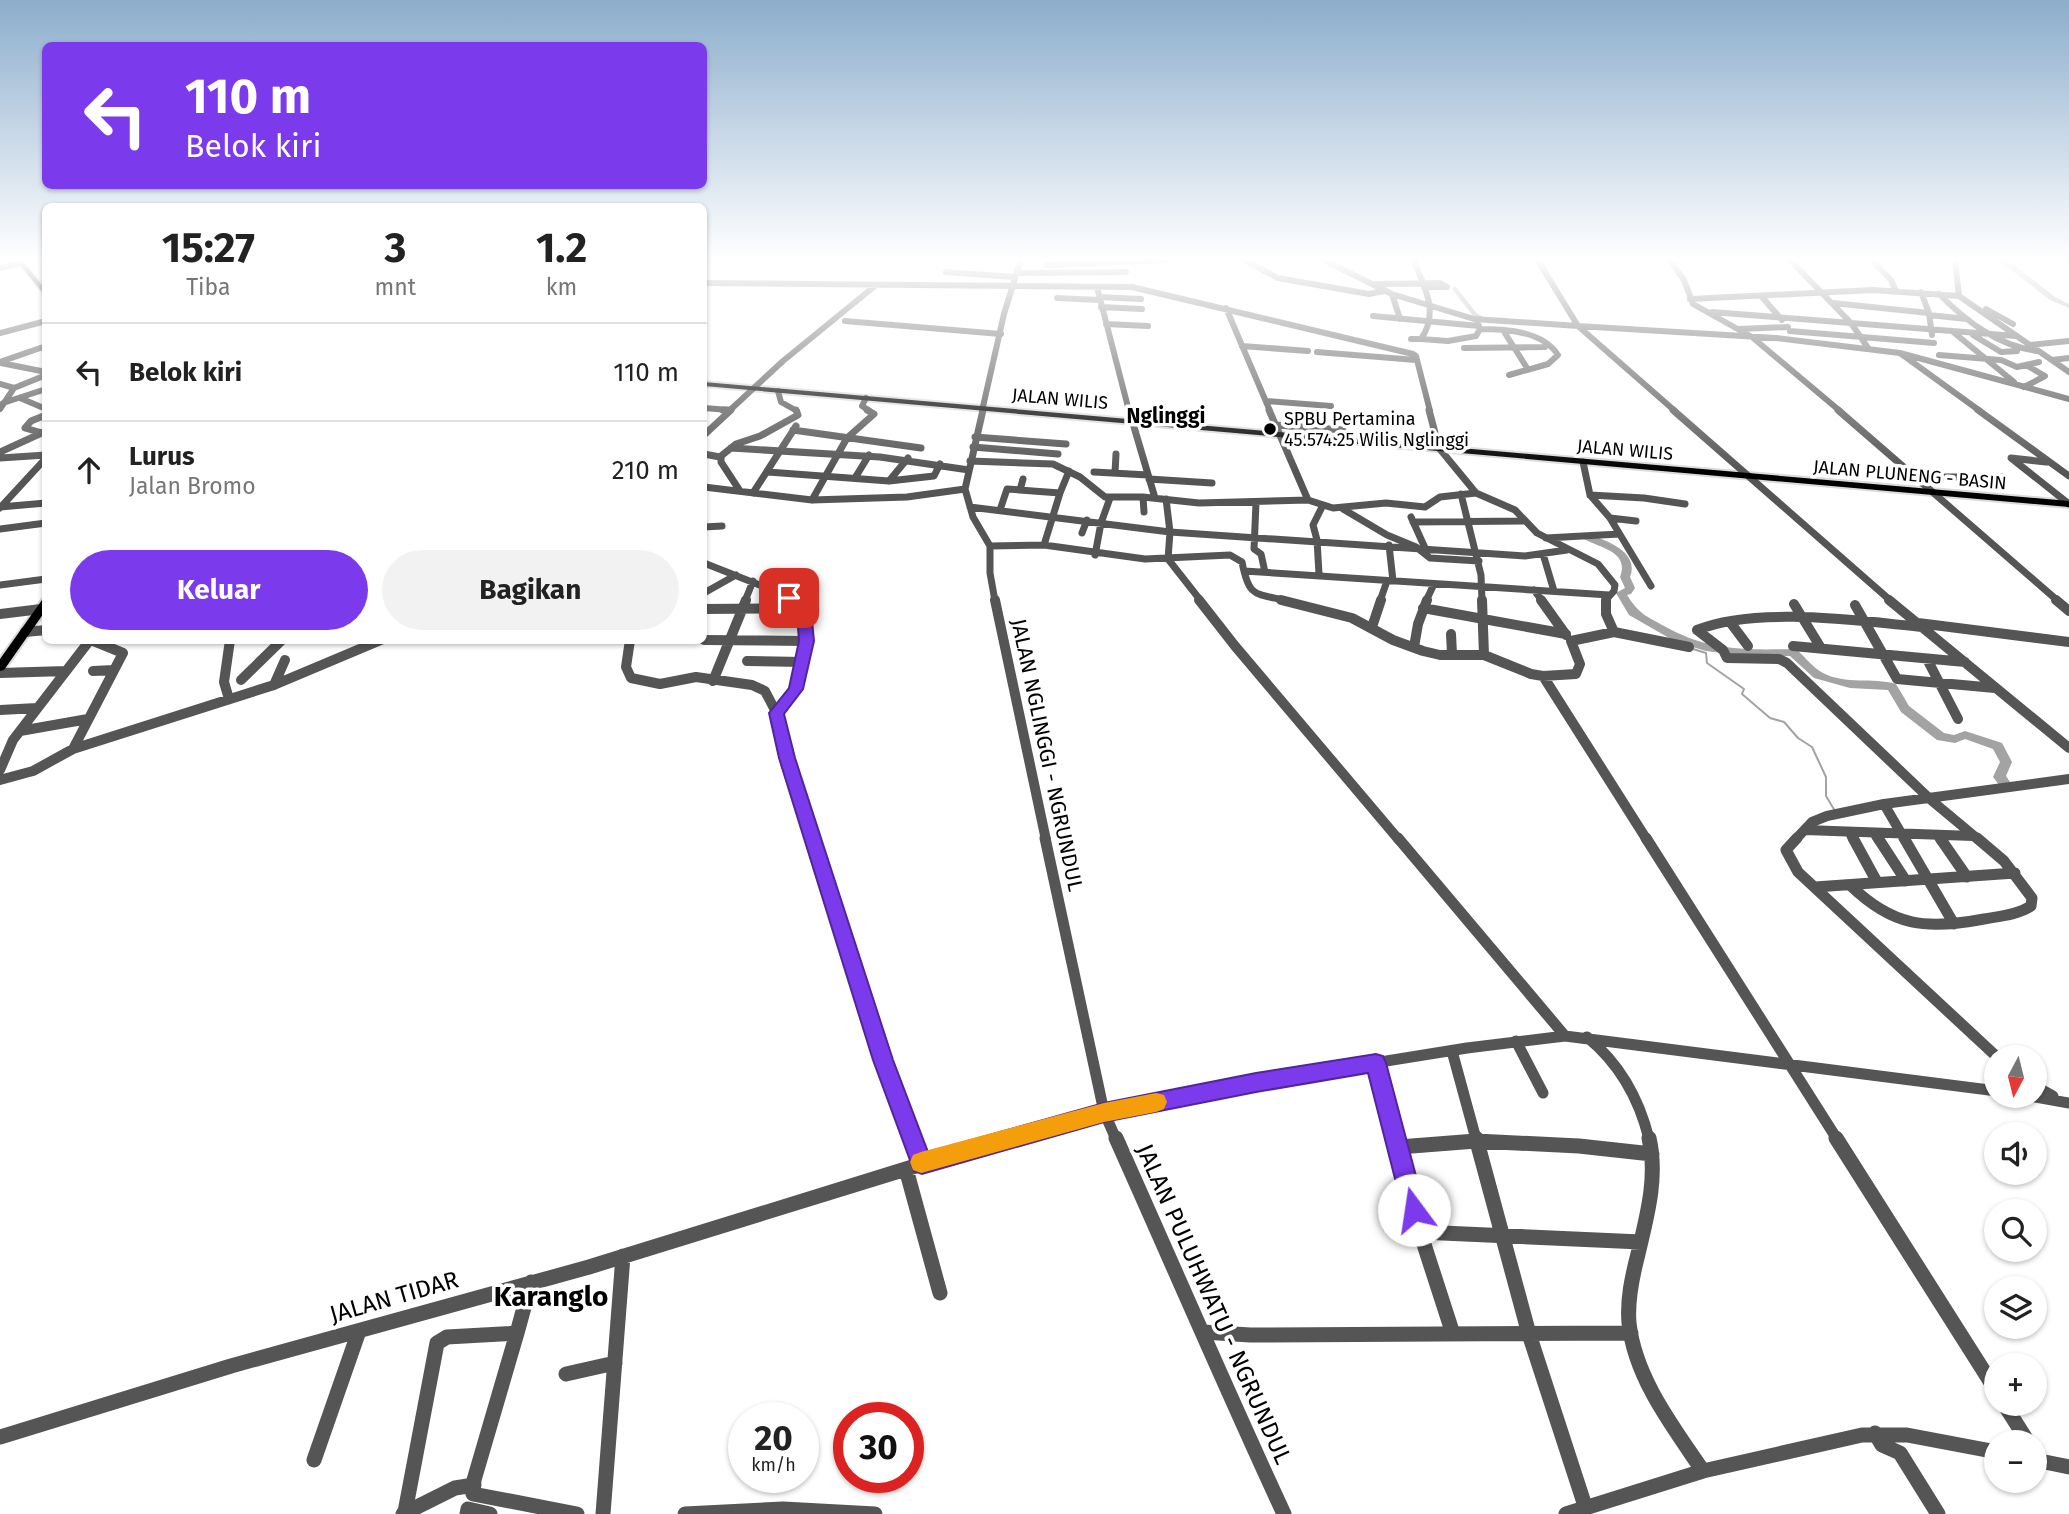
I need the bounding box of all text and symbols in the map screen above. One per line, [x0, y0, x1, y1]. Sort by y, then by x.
text: 110 m [185, 67, 311, 126]
icon: left [70, 70, 161, 161]
text: Belok kiri [185, 127, 321, 165]
text: 15:27 [162, 223, 255, 273]
text: 3 [384, 223, 406, 273]
text: 1.2 [536, 223, 587, 273]
text: Tiba [186, 273, 230, 301]
text: mnt [375, 273, 416, 301]
text: km [546, 273, 577, 301]
icon: left [70, 353, 108, 391]
text: Belok kiri [129, 357, 242, 388]
text: 110 m [613, 357, 679, 388]
street label: JALAN WILIS [1011, 384, 1109, 414]
district label: Nglinggi [1127, 403, 1205, 429]
place label: SPBU Pertamina 45.574.25 Wilis Nglinggi [1284, 408, 1469, 451]
marker: SPBU Pertamina 45.574.25 Wilis Nglinggi [1262, 421, 1278, 437]
street label: JALAN WILIS [1576, 435, 1674, 465]
text: Lurus [129, 441, 195, 472]
icon: ahead [70, 451, 108, 489]
text: 210 m [612, 455, 679, 486]
street label: JALAN PLUNENG - BASIN [1812, 456, 2008, 494]
text: Jalan Bromo [129, 472, 256, 500]
button: Keluar [70, 550, 368, 630]
button: Bagikan [382, 550, 679, 630]
pin [759, 568, 819, 628]
icon: arrive [770, 579, 808, 617]
street label: JALAN NGLINGGI - NGRUNDUL [1005, 616, 1089, 894]
north arrow [1984, 1045, 2048, 1108]
map controls [1984, 1045, 2047, 1493]
button: sound [1984, 1122, 2047, 1185]
street label: JALAN PULUHWATU - NGRUNDUL [1131, 1140, 1297, 1468]
position arrow [1377, 1173, 1451, 1247]
button: search [1984, 1199, 2047, 1262]
street label: JALAN TIDAR [326, 1265, 462, 1329]
button: layers [1984, 1276, 2047, 1339]
district label: Karanglo [494, 1280, 608, 1313]
button: + [1984, 1353, 2047, 1416]
speed limit sign: 30 [833, 1402, 924, 1493]
text: 20 [754, 1417, 793, 1459]
button: − [1984, 1430, 2047, 1493]
text: km/h [751, 1454, 796, 1476]

